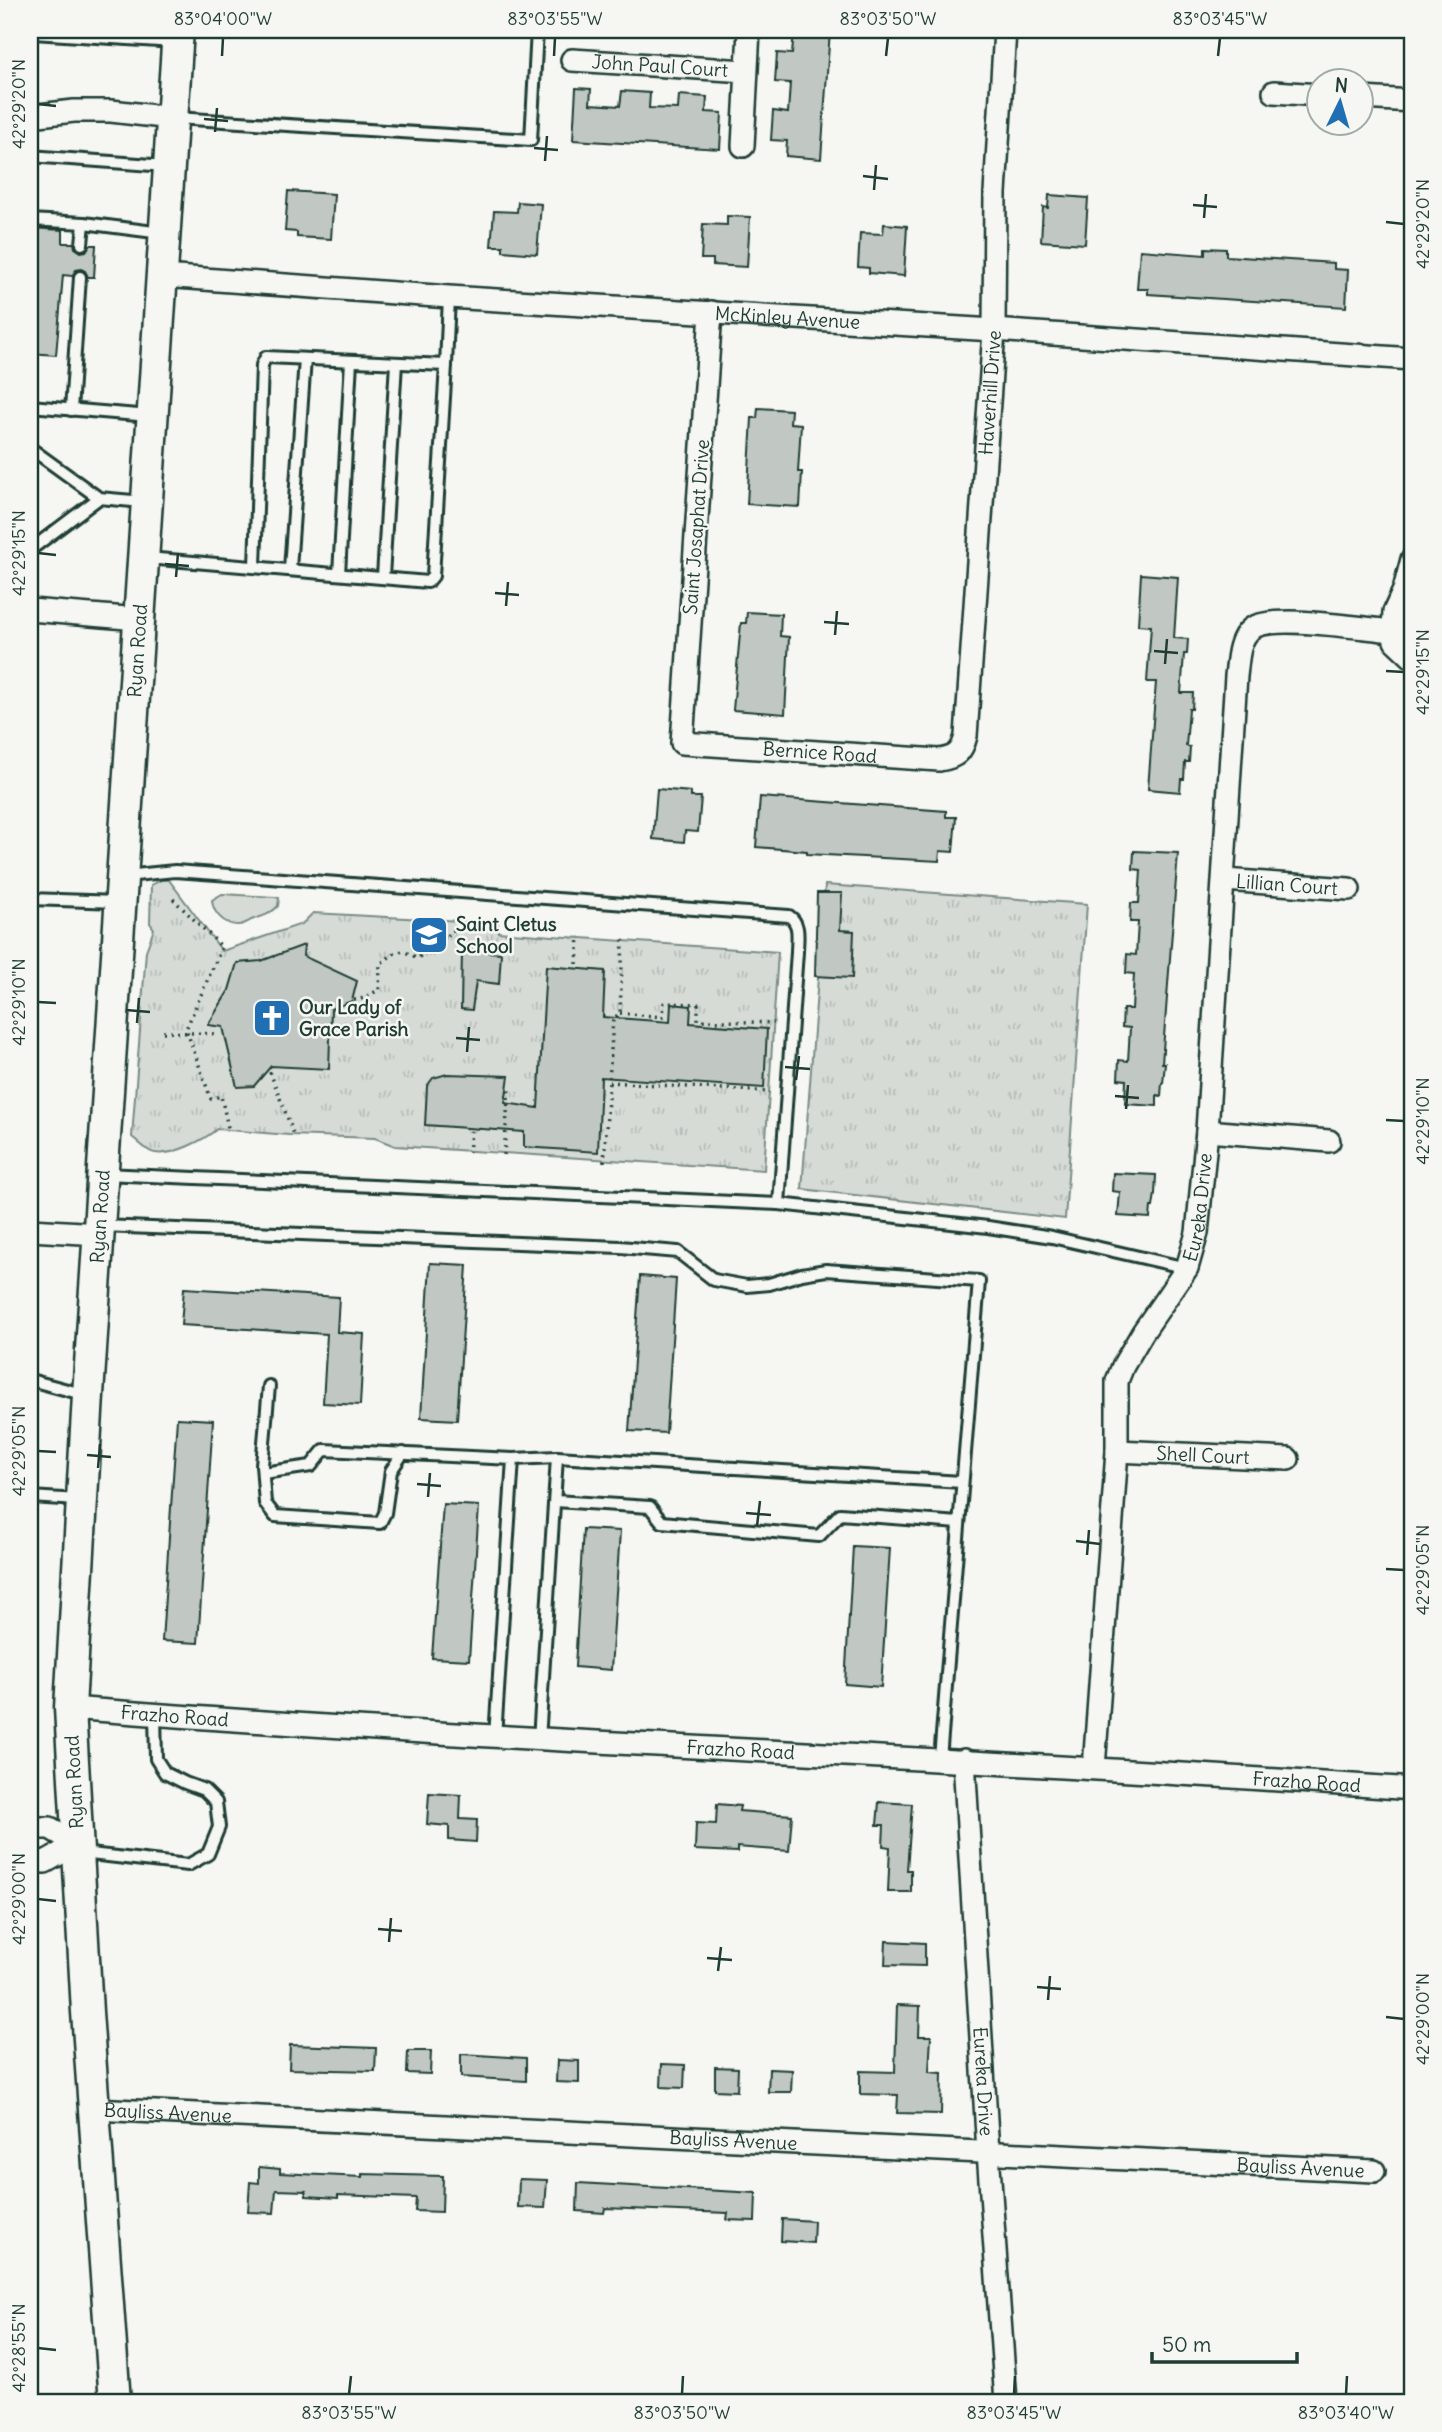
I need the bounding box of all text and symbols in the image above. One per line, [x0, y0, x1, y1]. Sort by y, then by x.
text: 83°04'00"W [174, 7, 272, 30]
text: 83°03'55"W [507, 7, 603, 30]
text: 83°03'50"W [840, 7, 936, 30]
text: 83°03'45"W [1173, 7, 1267, 30]
street label: John Paul Court [591, 49, 729, 82]
text: 42°29'20"N [7, 59, 30, 149]
north arrow [1306, 66, 1376, 136]
text: N [1334, 73, 1349, 98]
text: 42°29'20"N [1411, 179, 1434, 269]
street label: McKinley Avenue [714, 301, 861, 334]
street label: Haverhill Drive [973, 330, 1006, 456]
street label: Saint Josaphat Drive [678, 439, 714, 615]
text: 42°29'15"N [7, 510, 30, 596]
street label: Ryan Road [122, 603, 152, 698]
text: 42°29'15"N [1411, 629, 1434, 715]
street label: Bernice Road [762, 736, 878, 768]
street label: Lillian Court [1235, 869, 1339, 900]
place label: Saint Cletus School [456, 912, 557, 958]
school or university icon: Saint Cletus School [408, 914, 450, 956]
text: 42°29'10"N [7, 958, 30, 1046]
place label: Our Lady of Grace Parish [299, 995, 409, 1041]
church icon: Our Lady of Grace Parish [251, 997, 293, 1039]
text: 42°29'10"N [1411, 1077, 1434, 1165]
street label: Eureka Drive [1177, 1152, 1217, 1264]
street label: Ryan Road [85, 1169, 115, 1264]
text: 42°29'05"N [7, 1406, 30, 1496]
street label: Shell Court [1156, 1441, 1250, 1469]
text: 42°29'05"N [1411, 1525, 1434, 1615]
street label: Frazho Road [120, 1700, 230, 1732]
street label: Ryan Road [60, 1735, 88, 1829]
street label: Frazho Road [686, 1735, 795, 1764]
street label: Frazho Road [1252, 1766, 1362, 1797]
text: 42°29'00"N [7, 1853, 30, 1945]
text: 42°29'00"N [1411, 1973, 1434, 2065]
street label: Eureka Drive [968, 2026, 999, 2137]
street label: Bayliss Avenue [103, 2097, 232, 2128]
street label: Bayliss Avenue [669, 2125, 798, 2155]
street label: Bayliss Avenue [1236, 2152, 1365, 2183]
text: 42°28'55"N [7, 2303, 30, 2393]
scale bar [1152, 2320, 1297, 2364]
text: 50 m [1162, 2331, 1211, 2358]
text: 83°03'55"W [301, 2401, 397, 2424]
text: 83°03'50"W [634, 2401, 730, 2424]
text: 83°03'45"W [967, 2401, 1061, 2424]
text: 83°03'40"W [1298, 2401, 1394, 2424]

